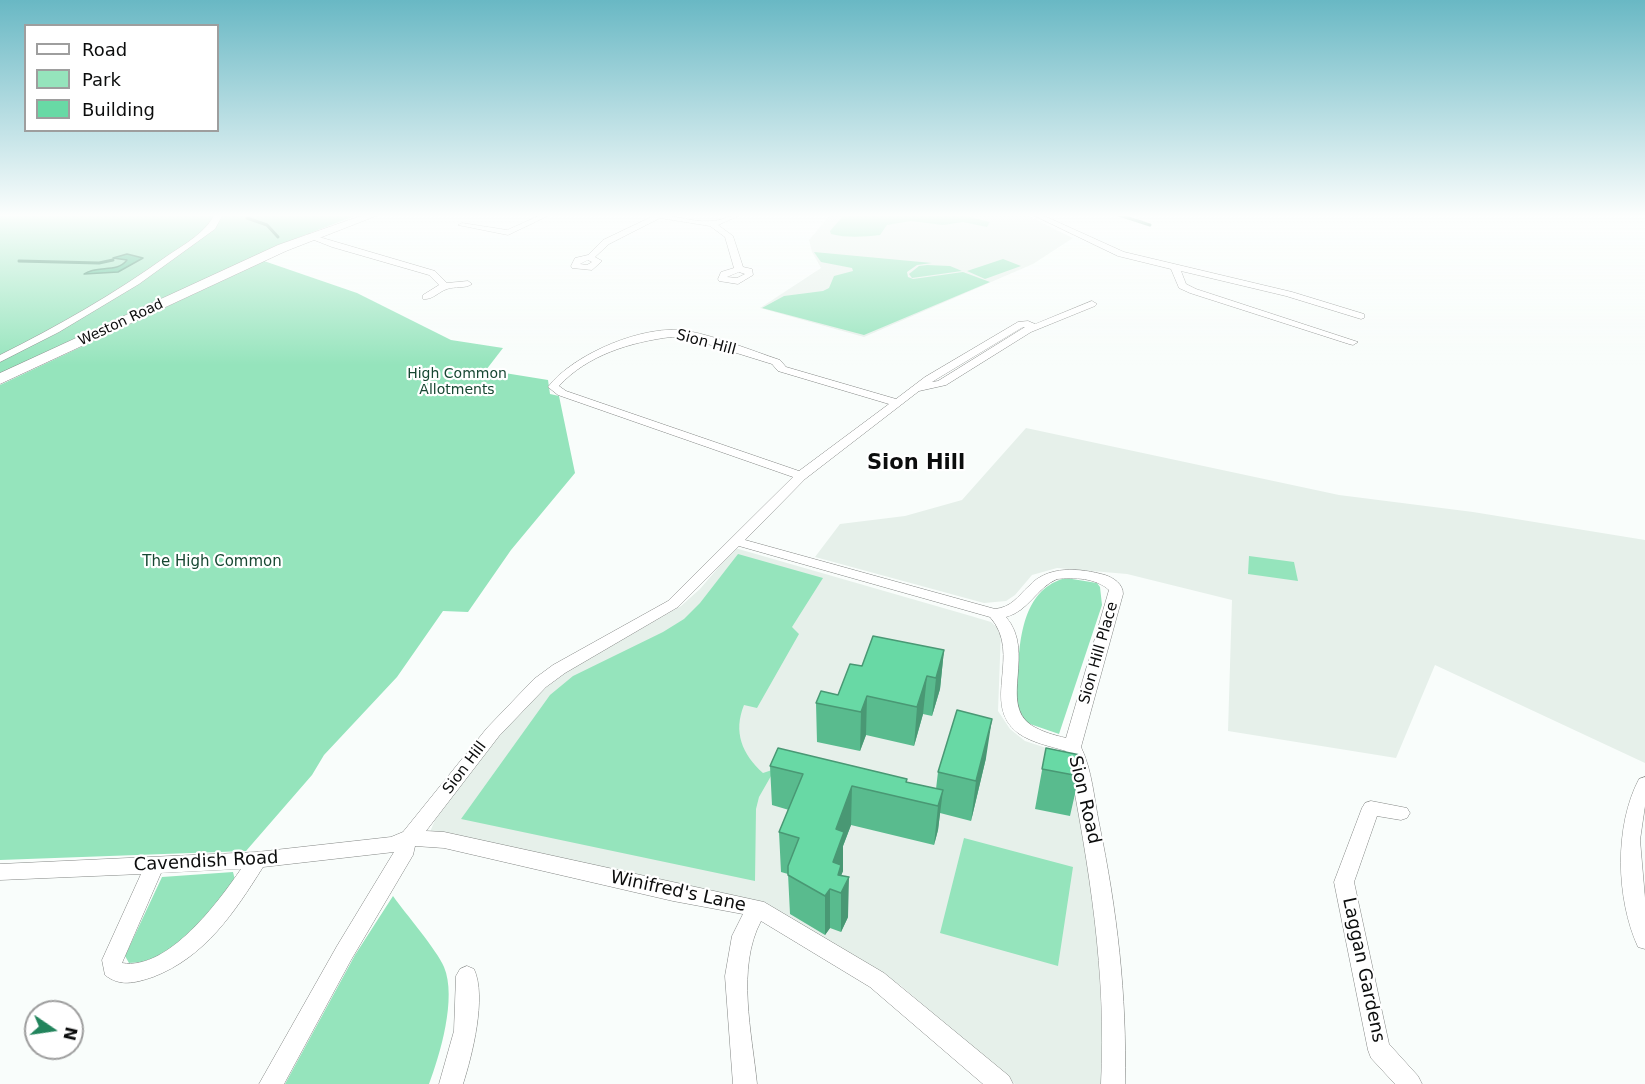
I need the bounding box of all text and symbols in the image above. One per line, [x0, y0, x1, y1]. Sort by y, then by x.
legend [24, 24, 219, 132]
text: Road [82, 39, 127, 60]
text: Park [82, 69, 121, 90]
text: Building [82, 99, 155, 120]
street label: Weston Road [76, 296, 166, 350]
street label: Sion Hill [674, 326, 738, 360]
park label: High Common Allotments [407, 366, 507, 398]
district label: Sion Hill [867, 451, 965, 477]
park label: The High Common [142, 553, 282, 571]
street label: Sion Hill Place [1076, 600, 1122, 706]
street label: Sion Hill [439, 738, 491, 798]
street label: Sion Road [1063, 754, 1105, 846]
street label: Cavendish Road [133, 847, 279, 877]
street label: Winifred's Lane [608, 867, 748, 917]
street label: Laggan Gardens [1337, 896, 1389, 1044]
north arrow [24, 1000, 84, 1060]
text: N [59, 1025, 81, 1042]

